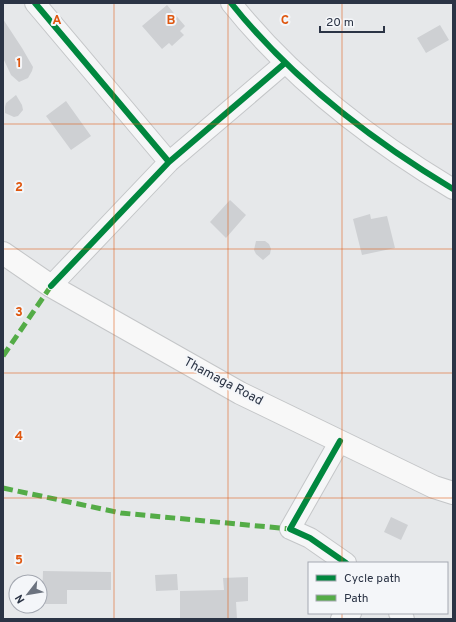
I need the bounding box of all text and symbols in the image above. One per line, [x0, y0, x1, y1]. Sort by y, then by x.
scale bar [320, 8, 384, 34]
text: A [52, 13, 62, 29]
text: B [167, 13, 176, 29]
text: C [281, 13, 289, 29]
text: 20 m [326, 15, 354, 31]
text: 1 [16, 56, 22, 72]
text: 2 [15, 180, 23, 196]
text: 3 [15, 305, 23, 321]
street label: Thamaga Road [181, 354, 265, 410]
text: 4 [15, 429, 23, 445]
text: 5 [15, 553, 23, 569]
legend [308, 562, 448, 614]
text: Cycle path [344, 571, 401, 587]
north arrow [8, 574, 48, 614]
text: Path [344, 591, 369, 607]
text: N [12, 592, 28, 606]

